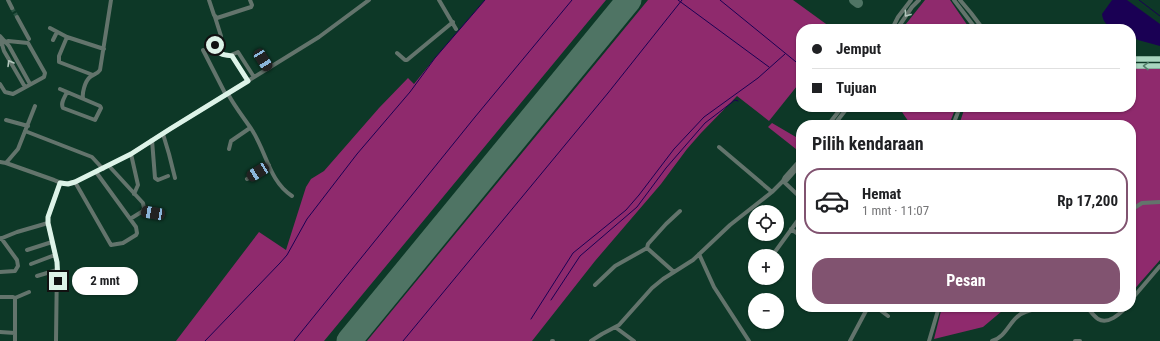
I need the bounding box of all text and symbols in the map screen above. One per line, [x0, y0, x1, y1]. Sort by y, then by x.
one-way arrow [905, 9, 912, 16]
route start [206, 36, 224, 54]
text: Jemput [836, 40, 881, 58]
car [252, 47, 274, 73]
one-way arrow [8, 60, 15, 67]
one-way arrow [1143, 62, 1149, 71]
text: Tujuan [836, 79, 877, 97]
text: Pilih kendaraan [812, 133, 924, 154]
car [245, 161, 271, 183]
icon: car [814, 183, 850, 219]
text: Hemat [862, 185, 901, 203]
text: Rp 17,200 [1057, 192, 1118, 210]
text: 1 mnt · 11:07 [862, 203, 929, 218]
car [140, 205, 166, 221]
map controls [748, 205, 784, 329]
button: locate [748, 205, 784, 241]
button: + [748, 249, 784, 285]
button: Pesan [812, 258, 1120, 304]
callout: 2 mnt [72, 267, 138, 295]
route end [49, 272, 67, 290]
text: 2 mnt [90, 273, 120, 288]
button: − [748, 293, 784, 329]

